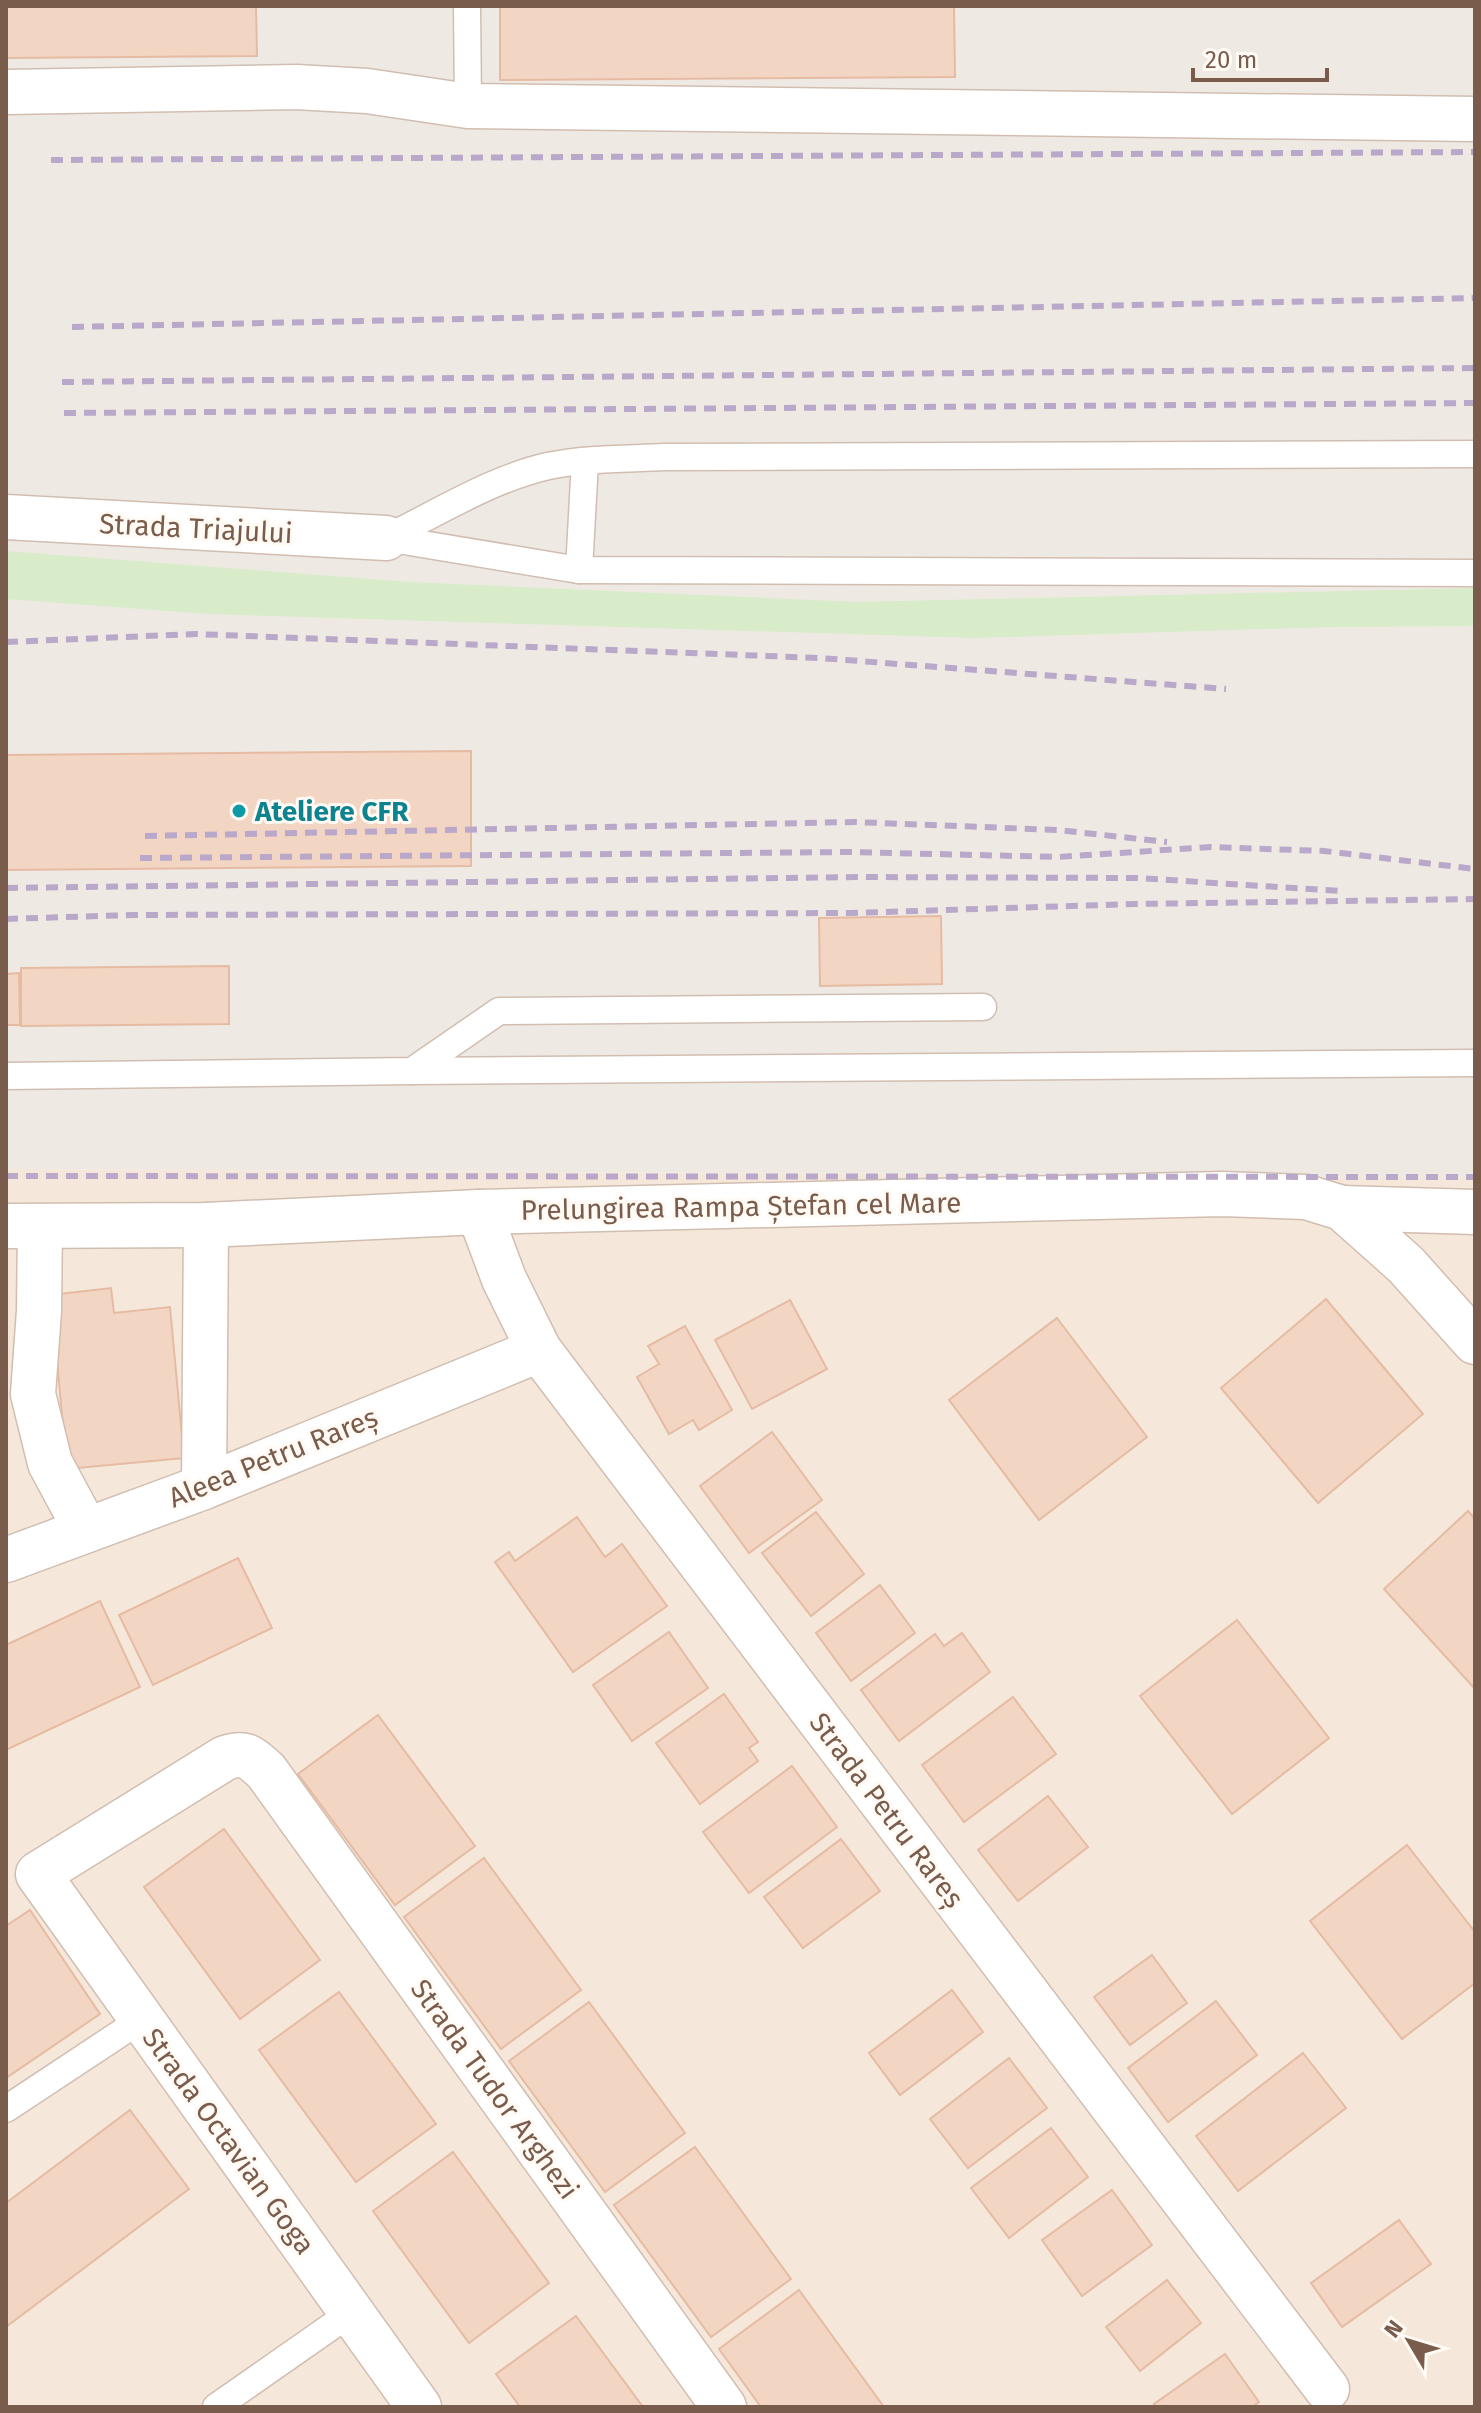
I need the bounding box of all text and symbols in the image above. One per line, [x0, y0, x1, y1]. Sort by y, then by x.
scale bar [1193, 32, 1327, 82]
text: 20 m [1205, 46, 1257, 74]
street label: Strada Triajului [98, 507, 294, 550]
place label: Ateliere CFR [254, 795, 409, 828]
marker: Ateliere CFR [230, 802, 248, 820]
street label: Prelungirea Rampa Ștefan cel Mare [520, 1186, 962, 1228]
street label: Aleea Petru Rareș [164, 1400, 383, 1515]
street label: Strada Petru Rareș [802, 1706, 971, 1915]
street label: Strada Tudor Arghezi [404, 1973, 585, 2206]
street label: Strada Octavian Goga [136, 2022, 322, 2261]
north arrow [1369, 2301, 1449, 2381]
text: N [1379, 2315, 1409, 2343]

